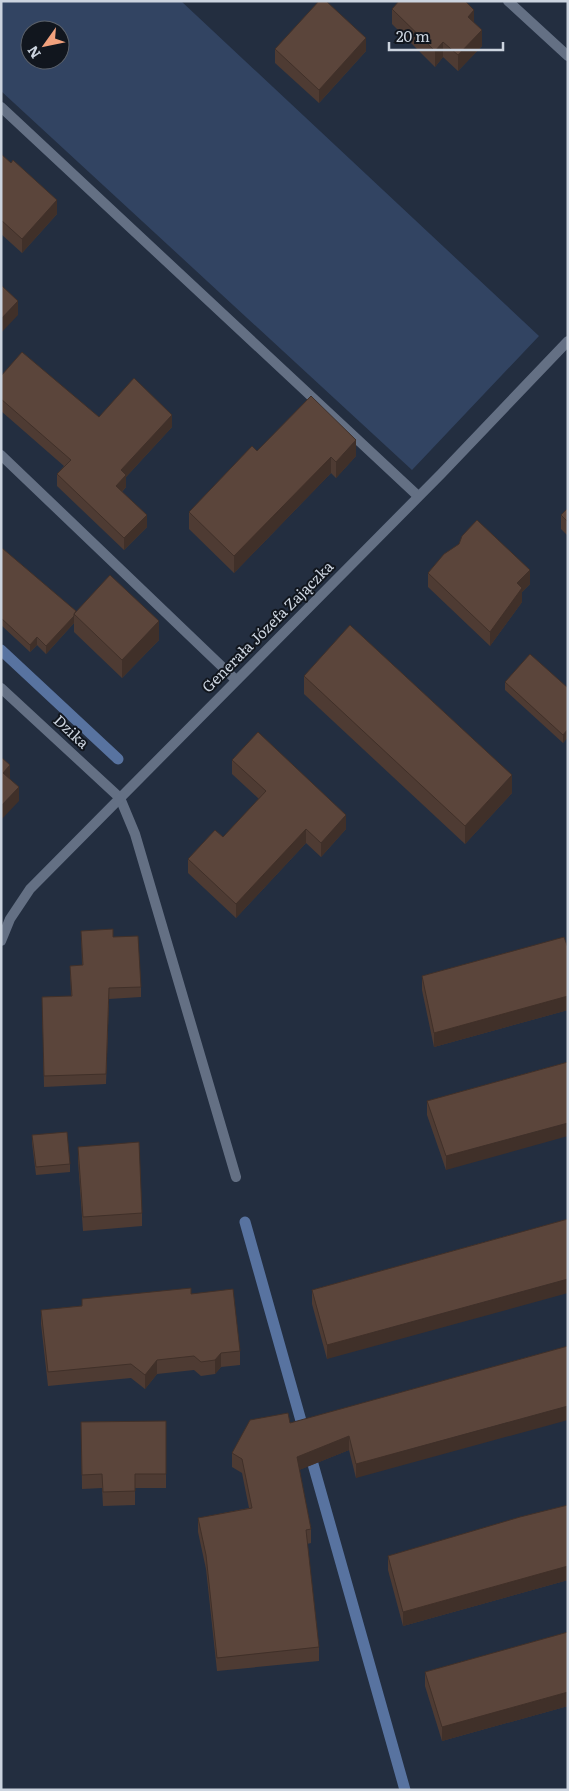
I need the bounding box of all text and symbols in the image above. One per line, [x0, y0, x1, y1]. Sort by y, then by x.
north arrow [20, 20, 70, 70]
scale bar [389, 20, 503, 52]
text: 20 m [396, 24, 430, 47]
text: N [22, 42, 45, 63]
street label: Generała Józefa Zajączka [196, 554, 339, 697]
street label: Dzika [49, 709, 96, 754]

